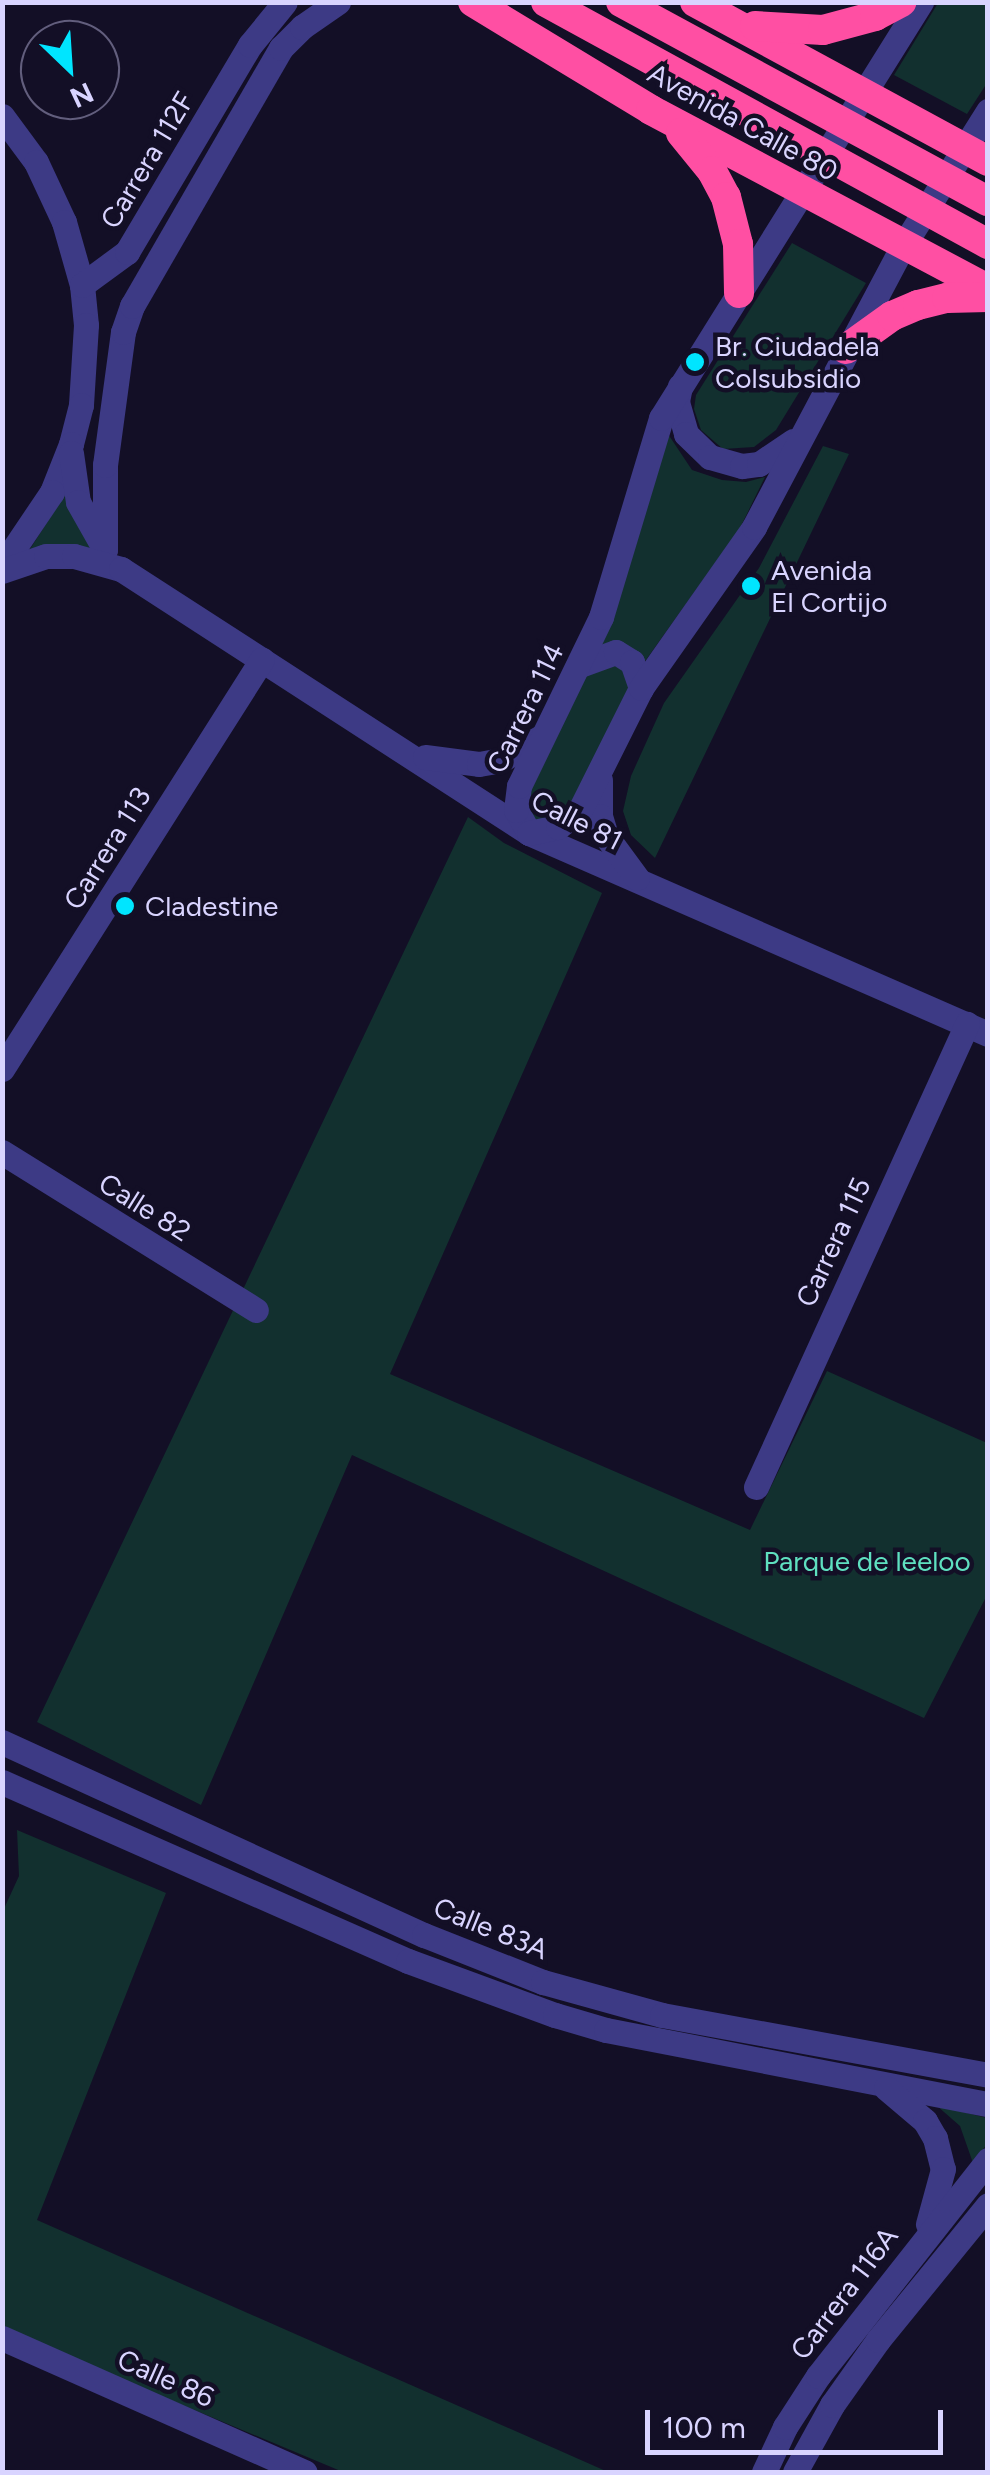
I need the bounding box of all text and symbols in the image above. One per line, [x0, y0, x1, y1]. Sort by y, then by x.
north arrow [20, 20, 120, 120]
street label: Avenida Calle 80 [642, 56, 844, 188]
text: N [65, 75, 99, 115]
street label: Carrera 112F [93, 86, 201, 234]
place label: Br. Ciudadela Colsubsidio [715, 329, 879, 395]
marker: Br. Ciudadela Colsubsidio [684, 351, 706, 373]
place label: Avenida El Cortijo [771, 553, 887, 619]
marker: Avenida El Cortijo [740, 575, 762, 597]
street label: Carrera 114 [479, 638, 571, 778]
street label: Carrera 113 [56, 781, 158, 915]
street label: Calle 81 [526, 783, 628, 857]
place label: Cladestine [145, 889, 278, 923]
marker: Cladestine [114, 895, 136, 917]
street label: Calle 82 [93, 1166, 197, 1248]
street label: Carrera 115 [788, 1172, 878, 1312]
park label: Parque de leeloo [763, 1544, 971, 1578]
street label: Calle 83A [429, 1890, 553, 1966]
street label: Carrera 116A [783, 2220, 905, 2366]
street label: Calle 86 [113, 2342, 219, 2414]
scale bar [650, 2390, 948, 2452]
text: 100 m [662, 2409, 746, 2446]

